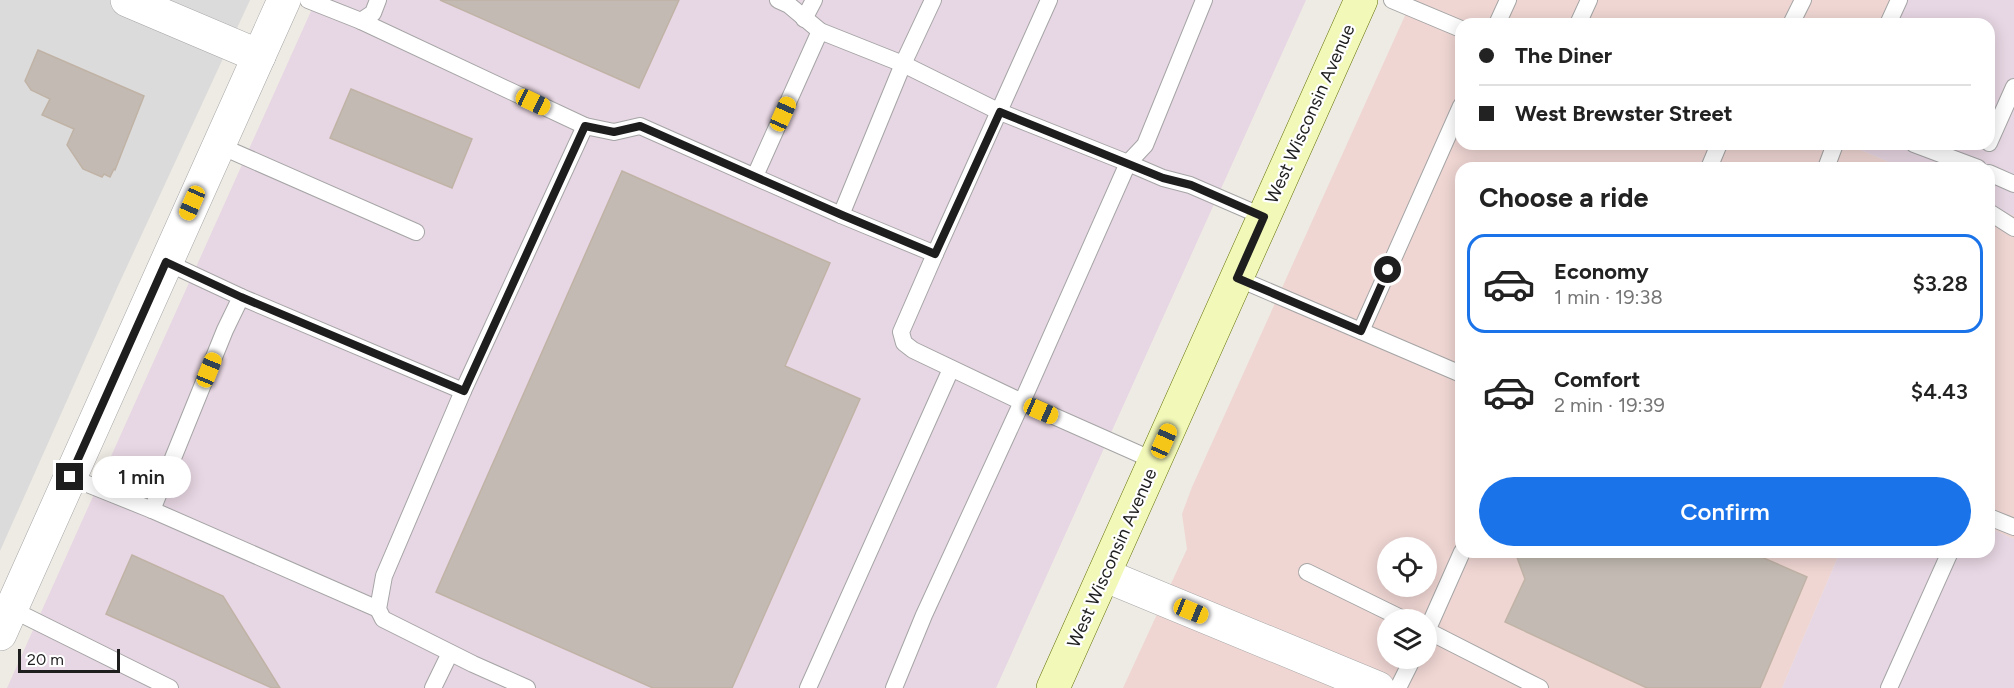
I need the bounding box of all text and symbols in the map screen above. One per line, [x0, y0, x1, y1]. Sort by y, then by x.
street label: West Wisconsin Avenue [1260, 21, 1360, 207]
text: The Diner [1515, 42, 1612, 69]
car [513, 86, 553, 118]
car [767, 94, 799, 134]
text: West Brewster Street [1515, 100, 1733, 127]
text: Choose a ride [1479, 181, 1648, 214]
car [176, 183, 208, 223]
route start [1374, 256, 1401, 283]
icon: car [1482, 257, 1536, 311]
text: Economy [1554, 258, 1649, 285]
text: $3.28 [1912, 270, 1968, 297]
text: 1 min · 19:38 [1554, 285, 1663, 309]
car [194, 350, 224, 390]
icon: car [1482, 365, 1536, 419]
text: Comfort [1554, 366, 1640, 393]
text: $4.43 [1911, 378, 1968, 405]
text: 2 min · 19:39 [1554, 393, 1665, 417]
car [1021, 395, 1061, 427]
car [1148, 421, 1180, 461]
callout: 1 min [91, 456, 190, 498]
route end [56, 463, 83, 490]
text: 1 min [118, 465, 165, 489]
street label: West Wisconsin Avenue [1062, 465, 1162, 651]
button: Confirm [1479, 477, 1971, 546]
map controls [1377, 537, 1437, 669]
button: locate [1377, 537, 1437, 597]
car [1171, 596, 1211, 626]
button: layers [1377, 609, 1437, 669]
scale bar [18, 646, 120, 674]
text: 20 m [27, 650, 64, 669]

